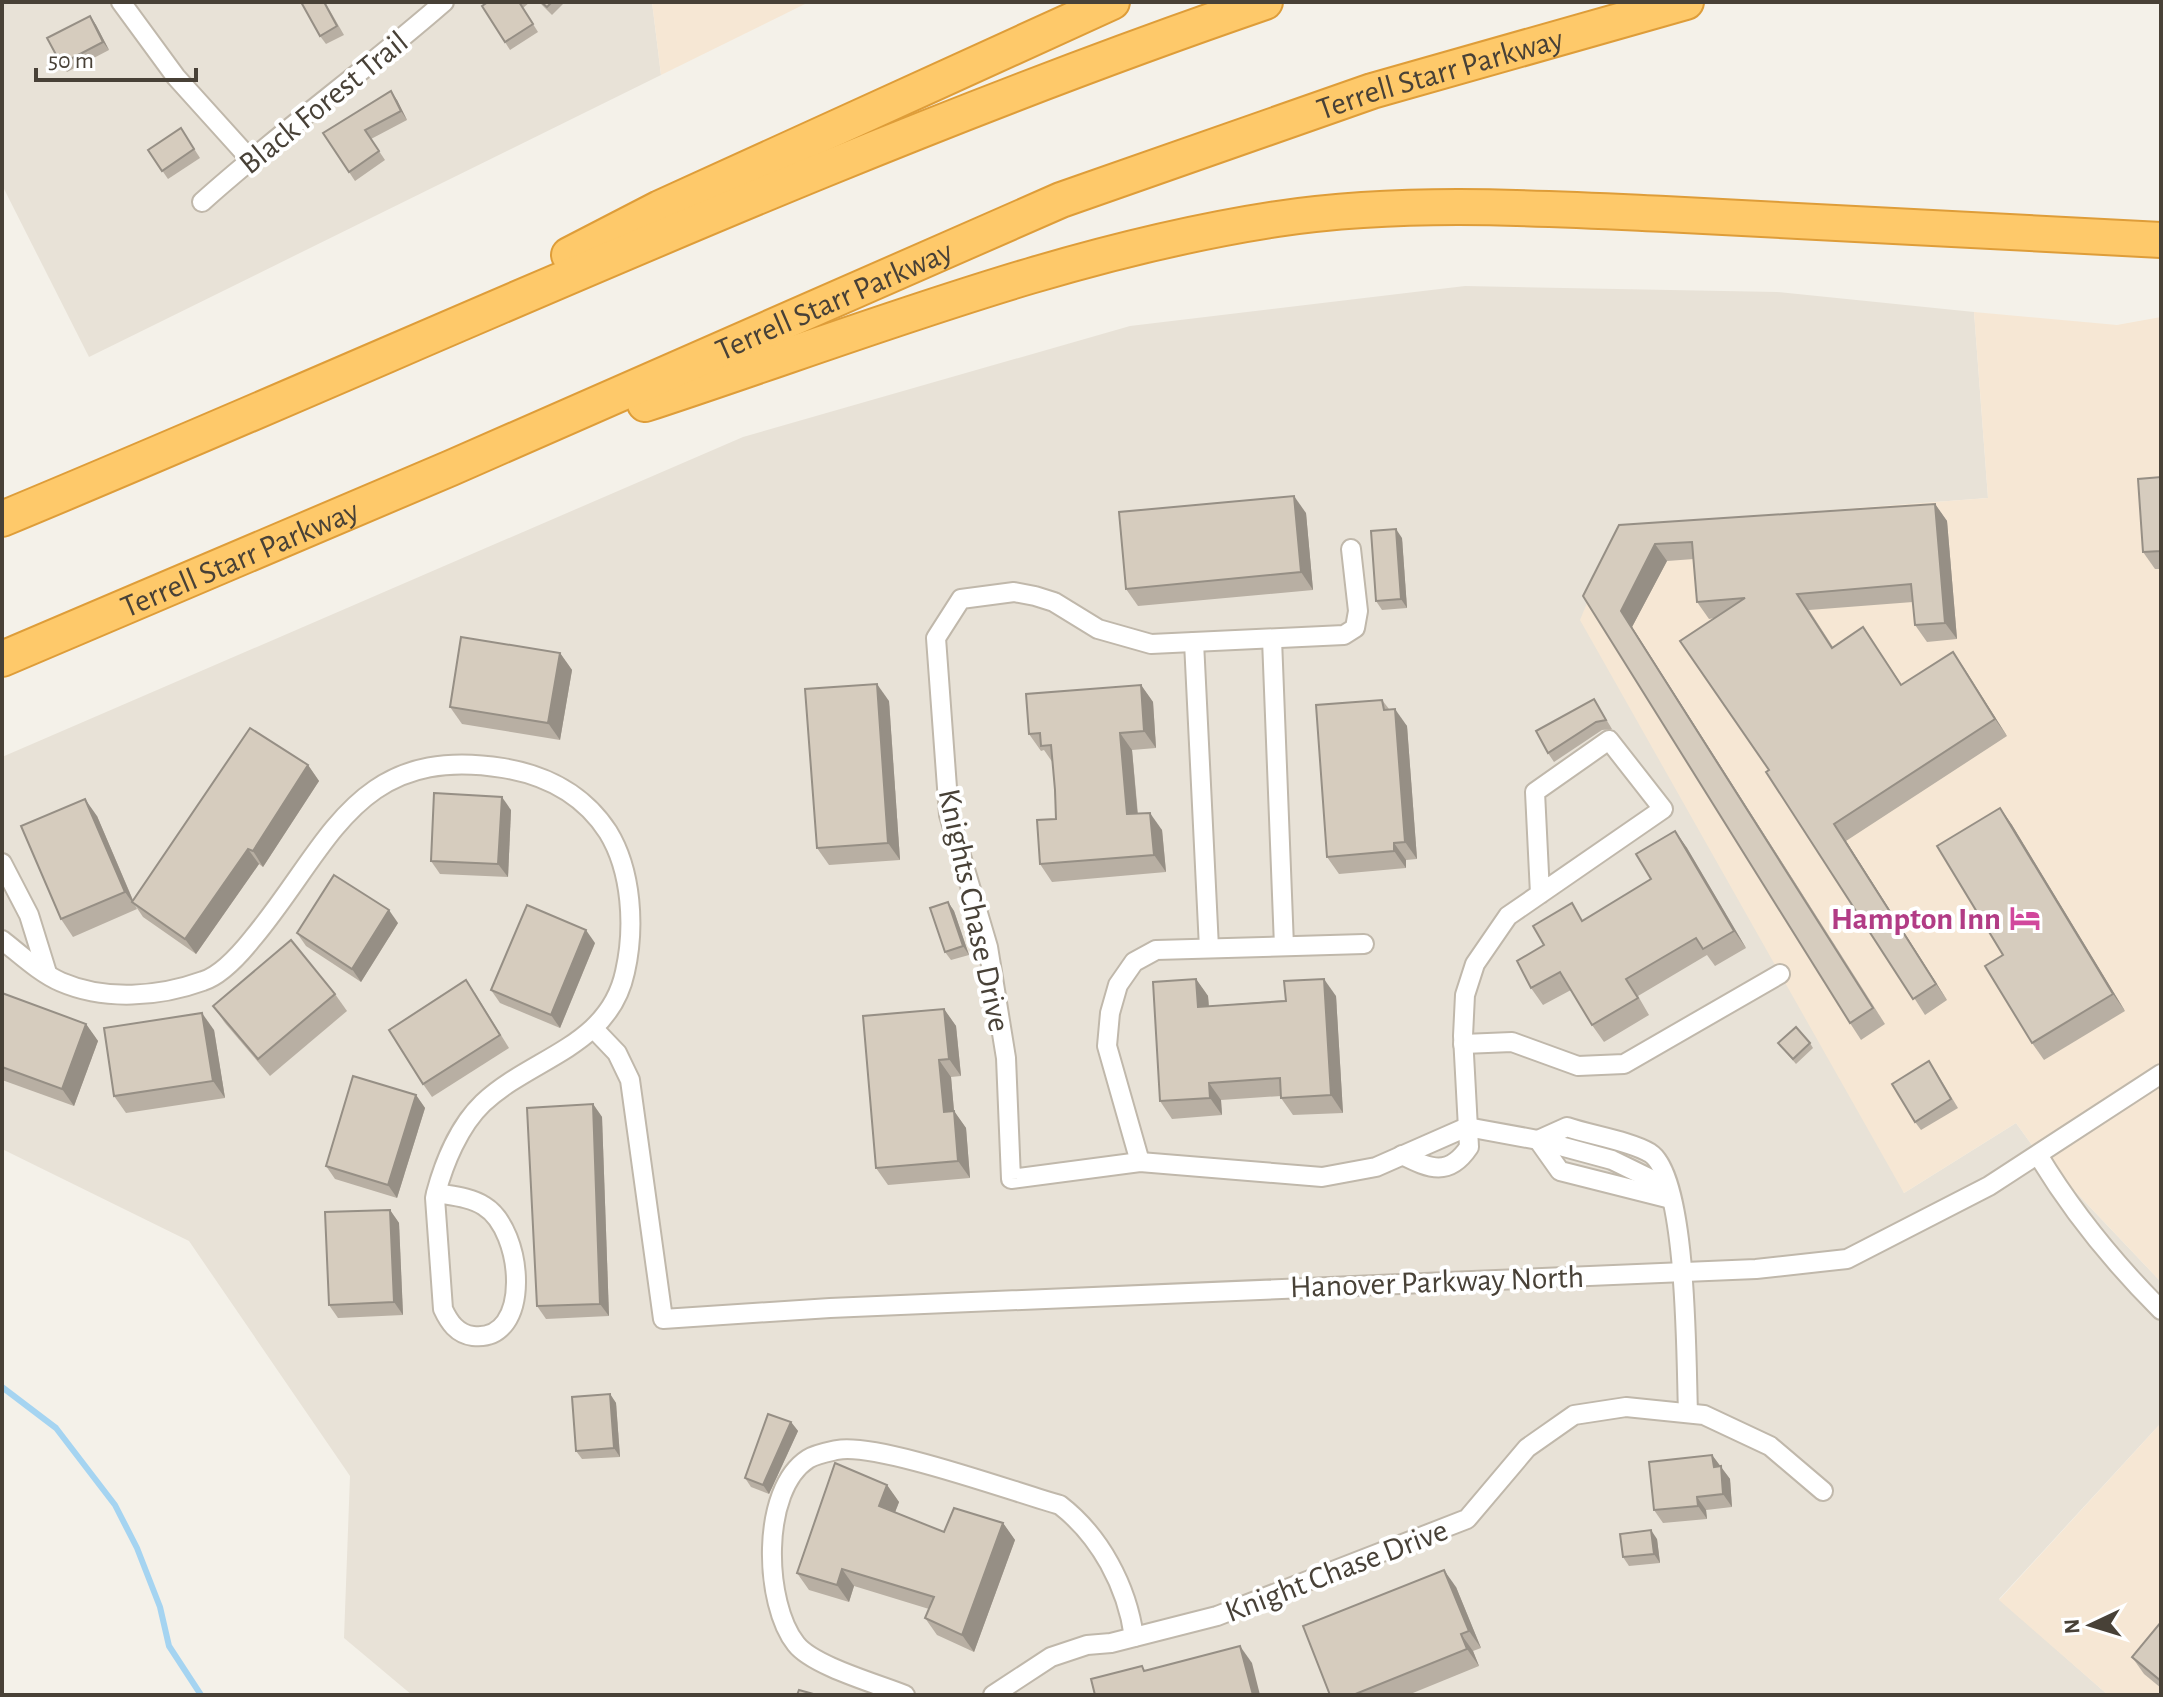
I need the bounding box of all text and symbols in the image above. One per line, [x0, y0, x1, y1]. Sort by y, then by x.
street label: Terrell Starr Parkway [1313, 23, 1567, 126]
street label: Black Forest Trail [233, 25, 414, 180]
scale bar [36, 32, 196, 82]
text: 50 m [48, 49, 94, 73]
street label: Terrell Starr Parkway [711, 235, 958, 367]
street label: Terrell Starr Parkway [116, 494, 364, 624]
street label: Knights Chase Drive [933, 786, 1015, 1035]
hotel icon: Hampton Inn [2008, 901, 2042, 935]
place label: Hampton Inn [1831, 903, 2001, 935]
street label: Hanover Parkway North [1289, 1261, 1585, 1303]
street label: Knight Chase Drive [1221, 1514, 1452, 1628]
north arrow [2051, 1585, 2131, 1665]
text: N [2061, 1618, 2084, 1635]

